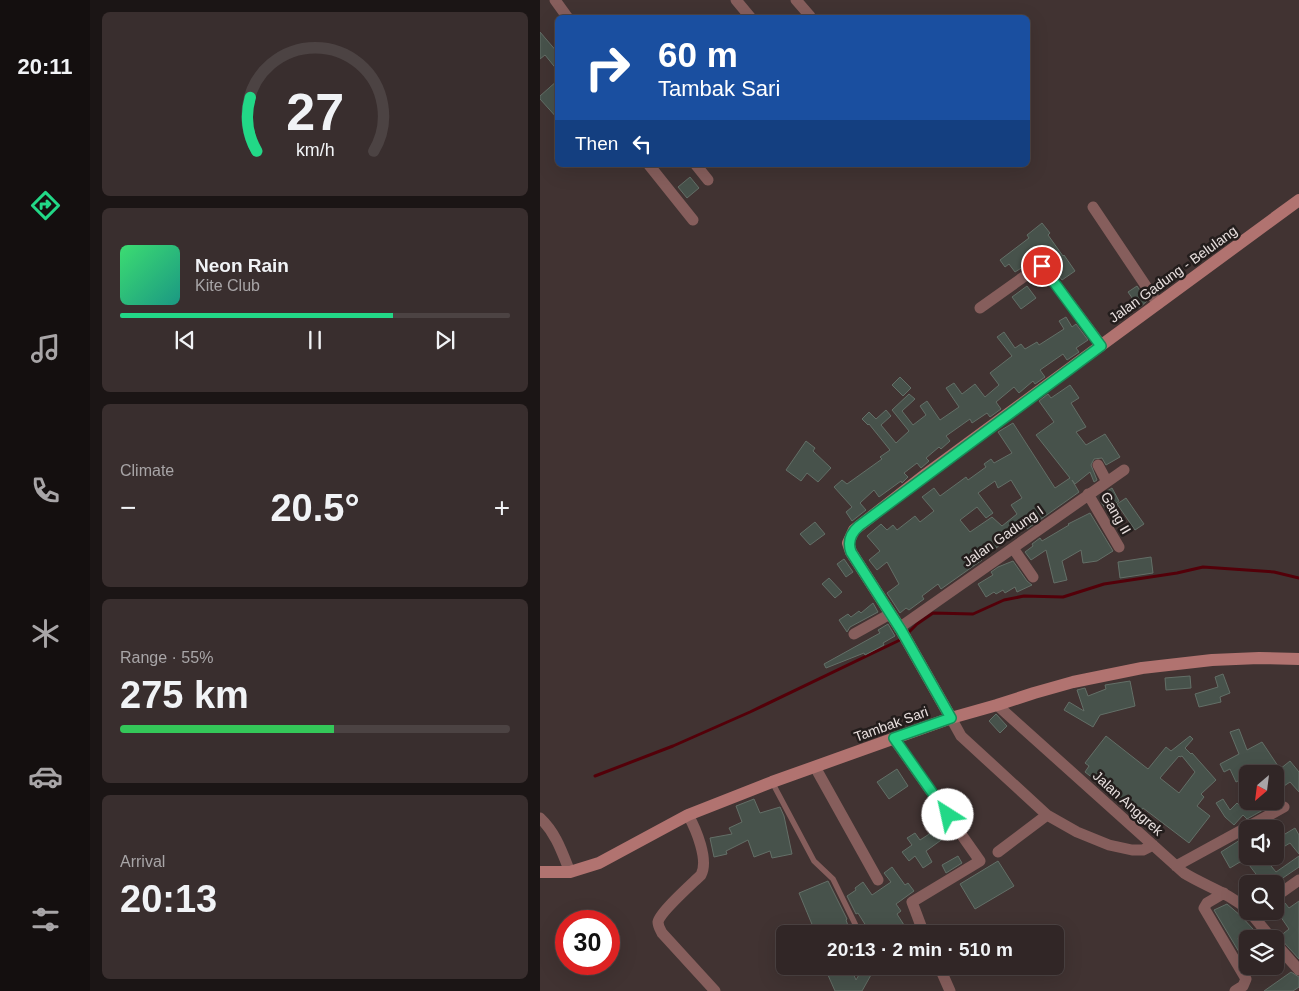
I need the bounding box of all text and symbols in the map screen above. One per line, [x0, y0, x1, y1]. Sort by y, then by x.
icon: right [575, 35, 640, 100]
text: 60 m [658, 35, 738, 74]
text: 20:11 [17, 54, 73, 79]
text: Tambak Sari [658, 76, 780, 101]
text: 27 [286, 83, 344, 141]
icon: left [628, 130, 656, 158]
text: Then [575, 133, 618, 154]
text: km/h [296, 140, 334, 160]
icon: directions [28, 188, 63, 223]
street label: Jalan Gadung - Belulang [1106, 222, 1240, 326]
pin [1021, 245, 1063, 287]
icon: arrive [1028, 252, 1056, 280]
text: Neon Rain [195, 255, 289, 276]
text: Kite Club [195, 277, 260, 294]
icon: previous [171, 326, 199, 354]
icon: pause [301, 326, 329, 354]
icon: next [431, 326, 459, 354]
icon: music [28, 331, 63, 366]
text: Climate [120, 462, 174, 479]
icon: phone [28, 473, 63, 508]
text: 20.5° [270, 487, 360, 529]
street label: Gang II [1098, 489, 1134, 537]
text: − [120, 492, 136, 523]
text: + [494, 492, 510, 523]
street label: Jalan Gadung I [960, 502, 1046, 570]
icon: climate [28, 616, 63, 651]
text: Range · 55% [120, 649, 213, 666]
text: 275 km [120, 674, 249, 716]
street label: Tambak Sari [852, 703, 930, 745]
icon: car [28, 759, 63, 794]
north arrow [1239, 765, 1284, 810]
map controls [1239, 765, 1284, 975]
street label: Jalan Anggrek [1090, 767, 1167, 839]
position arrow [921, 788, 973, 840]
button: sound [1239, 820, 1284, 865]
text: Arrival [120, 853, 165, 870]
button: search [1239, 875, 1284, 920]
text: 20:13 [120, 878, 217, 920]
icon: filters [28, 902, 63, 937]
speed limit sign: 30 [555, 910, 620, 975]
button: layers [1239, 930, 1284, 975]
text: 20:13 · 2 min · 510 m [827, 939, 1013, 960]

